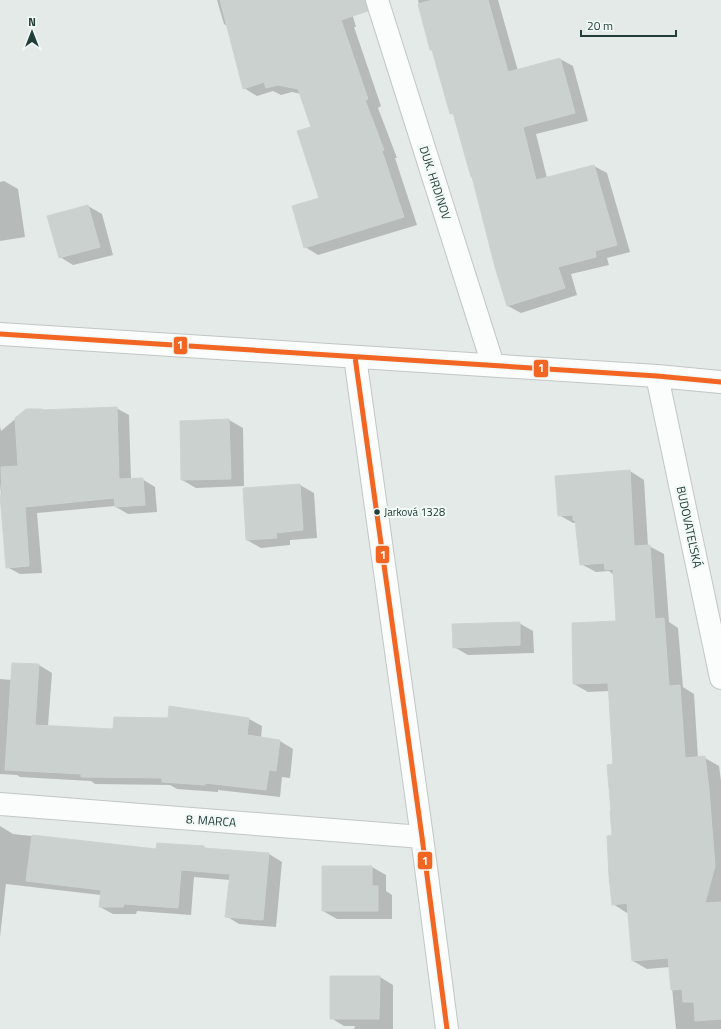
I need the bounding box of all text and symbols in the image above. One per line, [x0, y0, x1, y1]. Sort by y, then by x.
north arrow [12, 12, 52, 52]
scale bar [581, 12, 676, 38]
text: N [28, 14, 36, 30]
text: 20 m [587, 16, 613, 35]
street label: DUK. HRDINOV [415, 143, 456, 222]
line badge: 1 [173, 336, 188, 355]
text: 1 [177, 337, 183, 353]
line badge: 1 [533, 359, 549, 378]
text: 1 [538, 360, 544, 376]
street label: BUDOVATEĽSKÁ [672, 484, 707, 570]
place label: Jarková 1328 [384, 504, 445, 520]
marker: Jarková 1328 [372, 507, 382, 517]
line badge: 1 [375, 545, 390, 564]
text: 1 [380, 547, 386, 563]
street label: 8. MARCA [185, 809, 237, 832]
line badge: 1 [417, 851, 433, 870]
text: 1 [422, 853, 428, 869]

